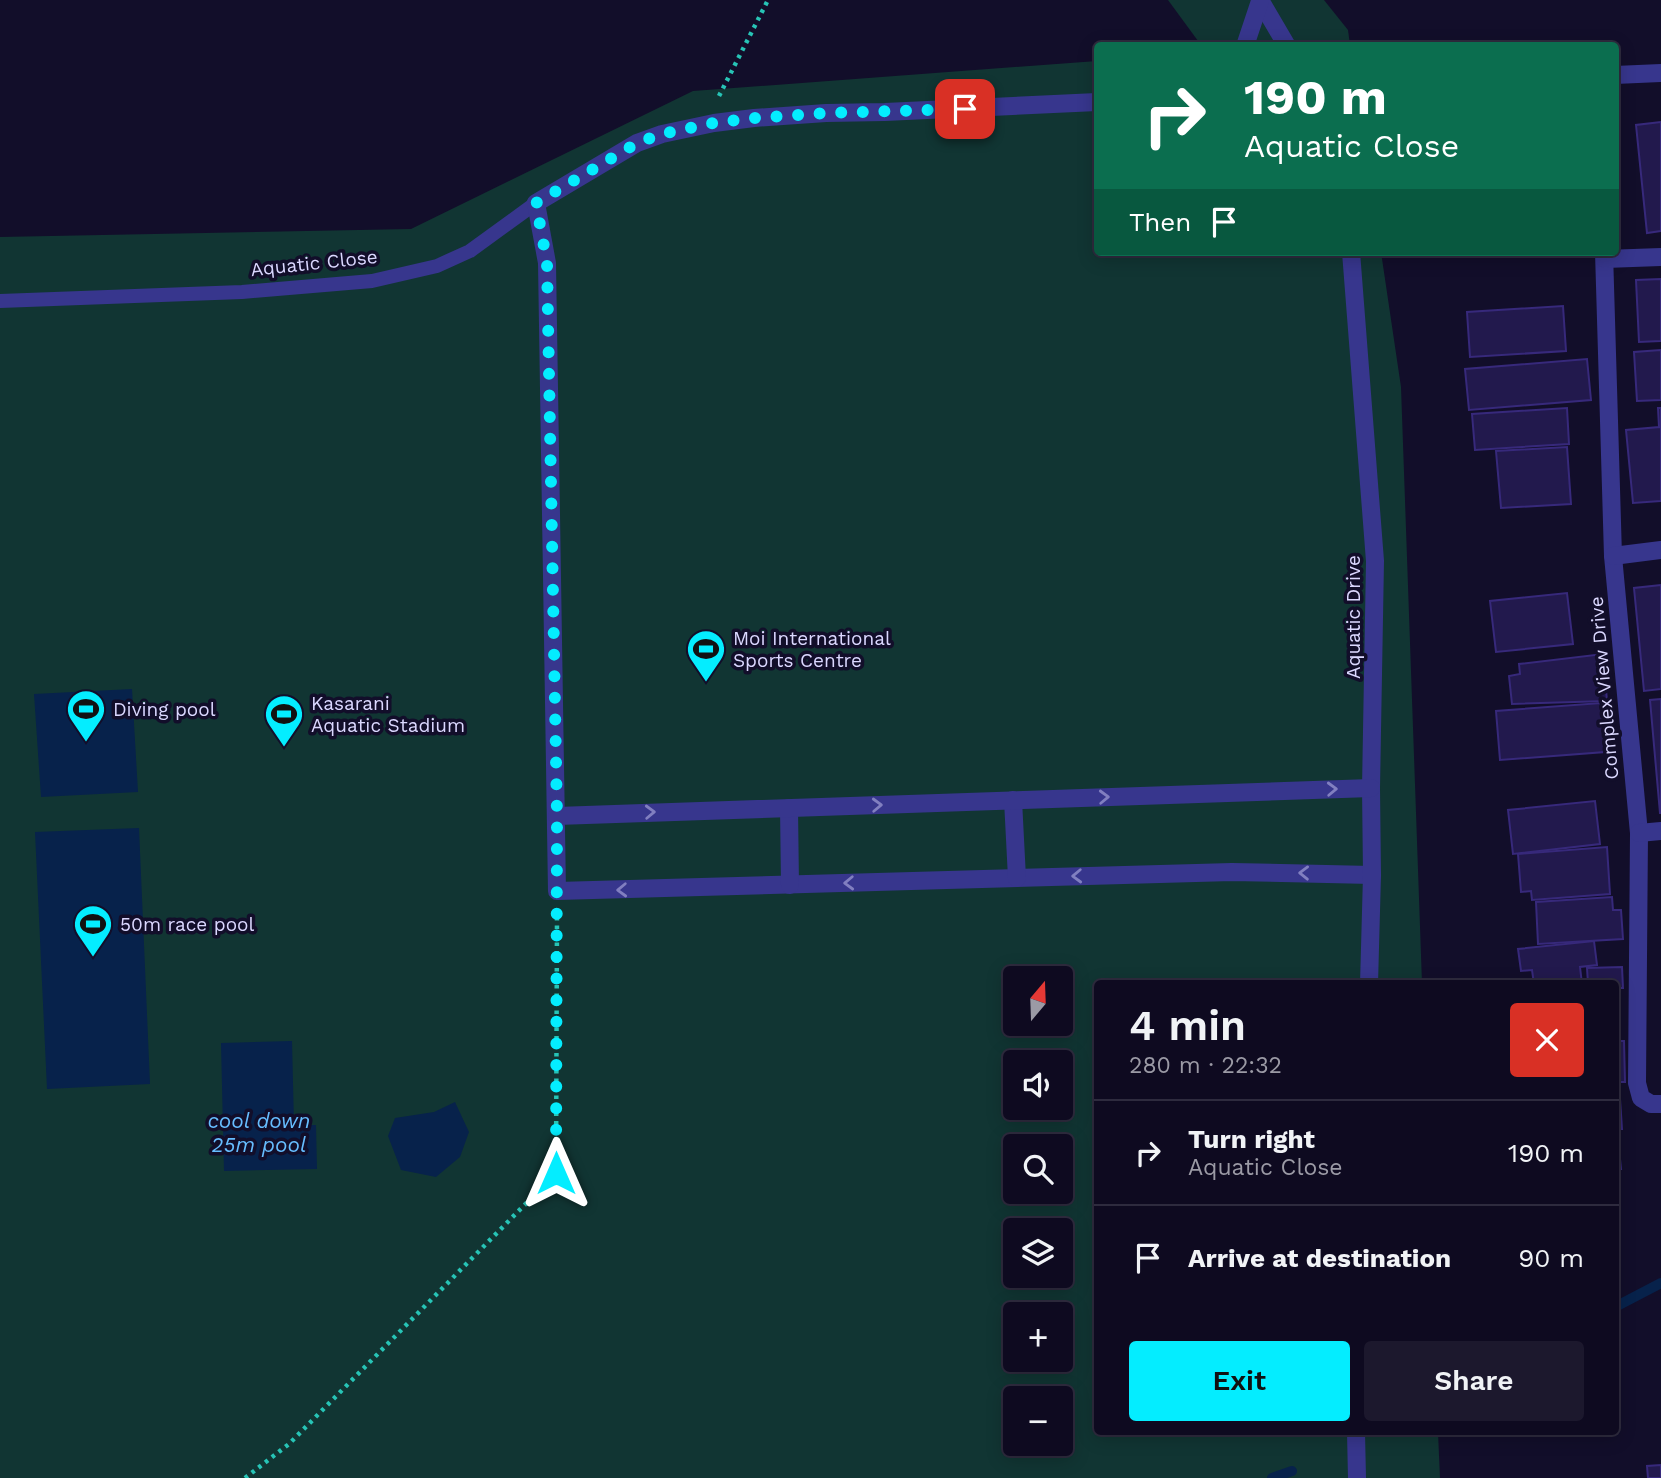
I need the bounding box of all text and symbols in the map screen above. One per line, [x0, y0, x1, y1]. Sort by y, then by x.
text: 190 m [1244, 68, 1387, 126]
icon: right [1129, 70, 1220, 161]
pin [935, 79, 995, 139]
icon: arrive [946, 90, 984, 128]
text: Aquatic Close [1244, 127, 1459, 165]
icon: arrive [1205, 203, 1243, 241]
text: Then [1129, 207, 1191, 237]
street label: Aquatic Close [249, 245, 379, 281]
street label: Aquatic Drive [1342, 555, 1365, 679]
street label: Complex View Drive [1585, 595, 1623, 781]
place label: Moi International Sports Centre [733, 627, 891, 672]
sports icon: Moi International Sports Centre [685, 628, 727, 683]
sports icon: Diving pool [65, 688, 107, 743]
place label: Kasarani Aquatic Stadium [311, 692, 465, 737]
sports icon: Kasarani Aquatic Stadium [263, 693, 305, 748]
place label: Diving pool [113, 698, 216, 721]
one-way arrow [1327, 782, 1338, 797]
one-way arrow [1100, 789, 1110, 805]
one-way arrow [872, 797, 883, 812]
one-way arrow [644, 805, 655, 820]
one-way arrow [1298, 866, 1309, 881]
one-way arrow [1071, 869, 1082, 884]
one-way arrow [844, 876, 855, 891]
one-way arrow [616, 883, 627, 898]
sports icon: 50m race pool [72, 903, 114, 958]
place label: 50m race pool [120, 913, 254, 936]
north arrow [1003, 966, 1073, 1036]
map controls [1003, 966, 1073, 1456]
text: 4 min [1129, 1001, 1246, 1050]
button: close [1510, 1003, 1584, 1077]
button: sound [1003, 1050, 1073, 1120]
text: 280 m · 22:32 [1129, 1052, 1282, 1079]
water label: cool down 25m pool [208, 1108, 310, 1157]
text: Turn right [1188, 1124, 1315, 1154]
button: search [1003, 1134, 1073, 1204]
icon: right [1129, 1134, 1167, 1172]
position arrow [519, 1136, 593, 1210]
text: 190 m [1508, 1138, 1584, 1168]
text: Aquatic Close [1188, 1154, 1343, 1181]
button: layers [1003, 1218, 1073, 1288]
icon: arrive [1129, 1239, 1167, 1277]
text: Arrive at destination [1188, 1243, 1451, 1273]
text: 90 m [1518, 1243, 1584, 1273]
button: + [1003, 1302, 1073, 1372]
button: Exit [1129, 1341, 1350, 1421]
button: Share [1364, 1341, 1584, 1421]
button: − [1003, 1386, 1073, 1456]

